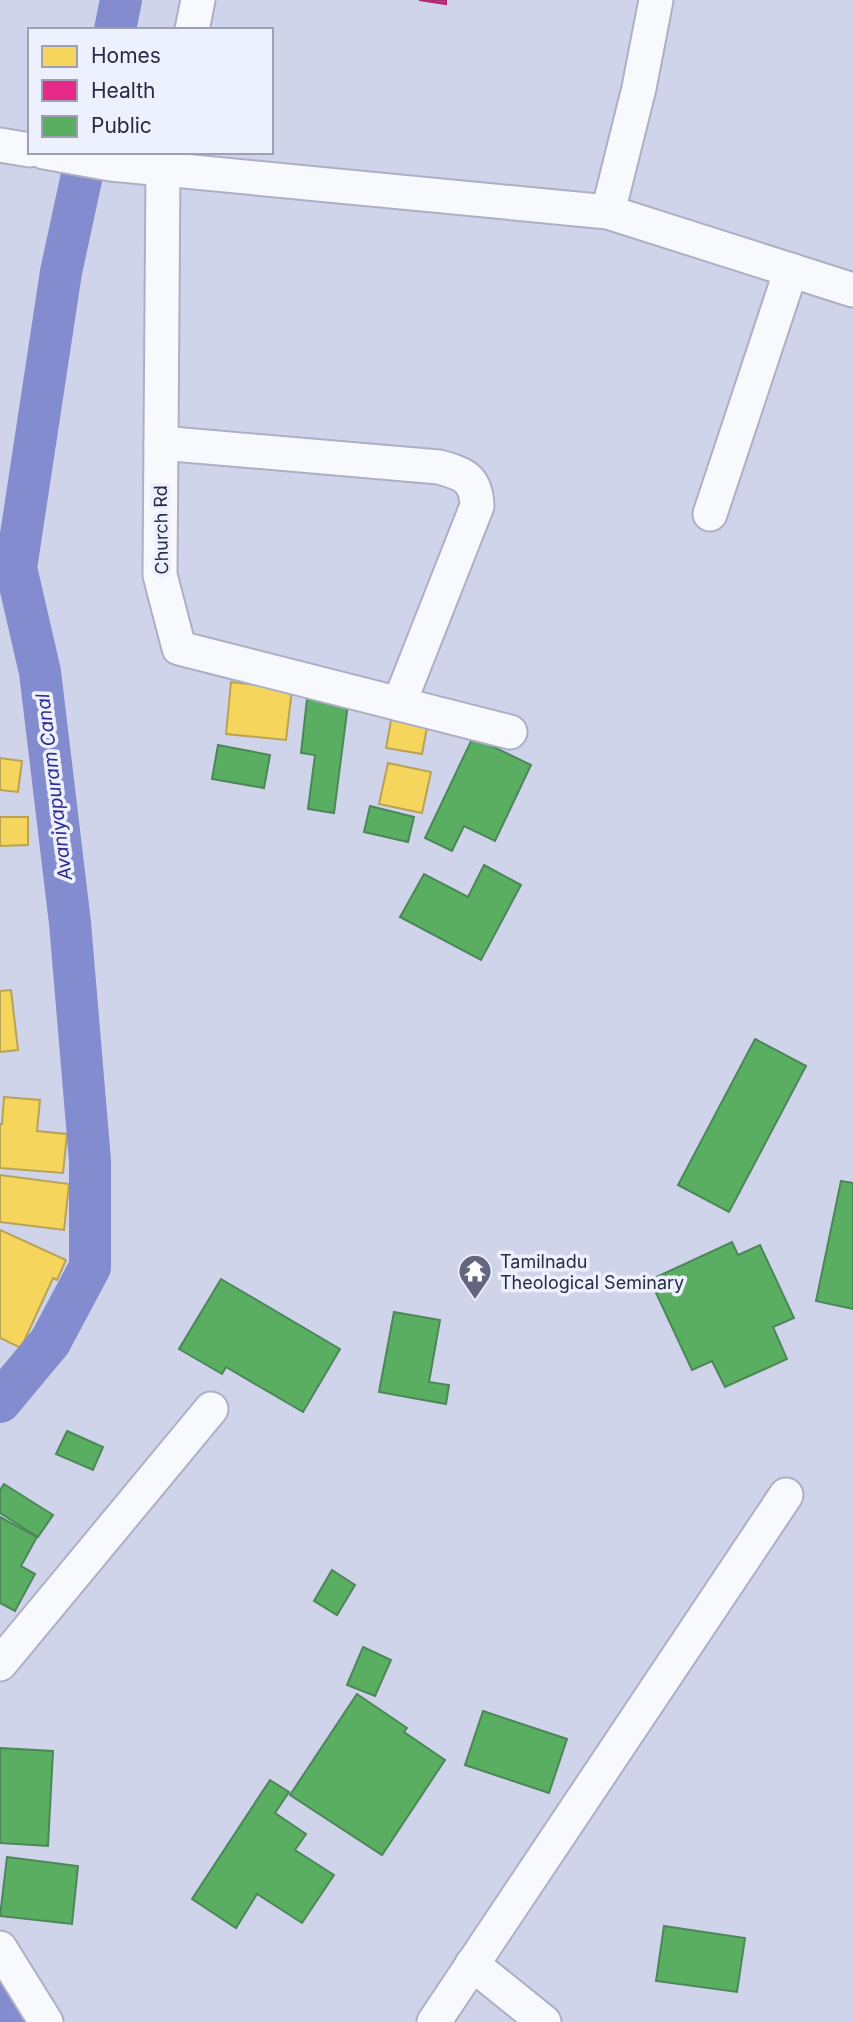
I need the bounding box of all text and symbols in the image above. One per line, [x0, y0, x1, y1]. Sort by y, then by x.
legend [28, 28, 273, 154]
text: Homes [91, 43, 161, 68]
text: Health [91, 78, 156, 103]
text: Public [91, 113, 152, 138]
street label: Church Rd [150, 485, 172, 575]
water label: Avaniyapuram Canal [31, 692, 77, 883]
place label: Tamilnadu Theological Seminary [500, 1251, 684, 1293]
temple icon: Tamilnadu Theological Seminary [456, 1252, 494, 1301]

